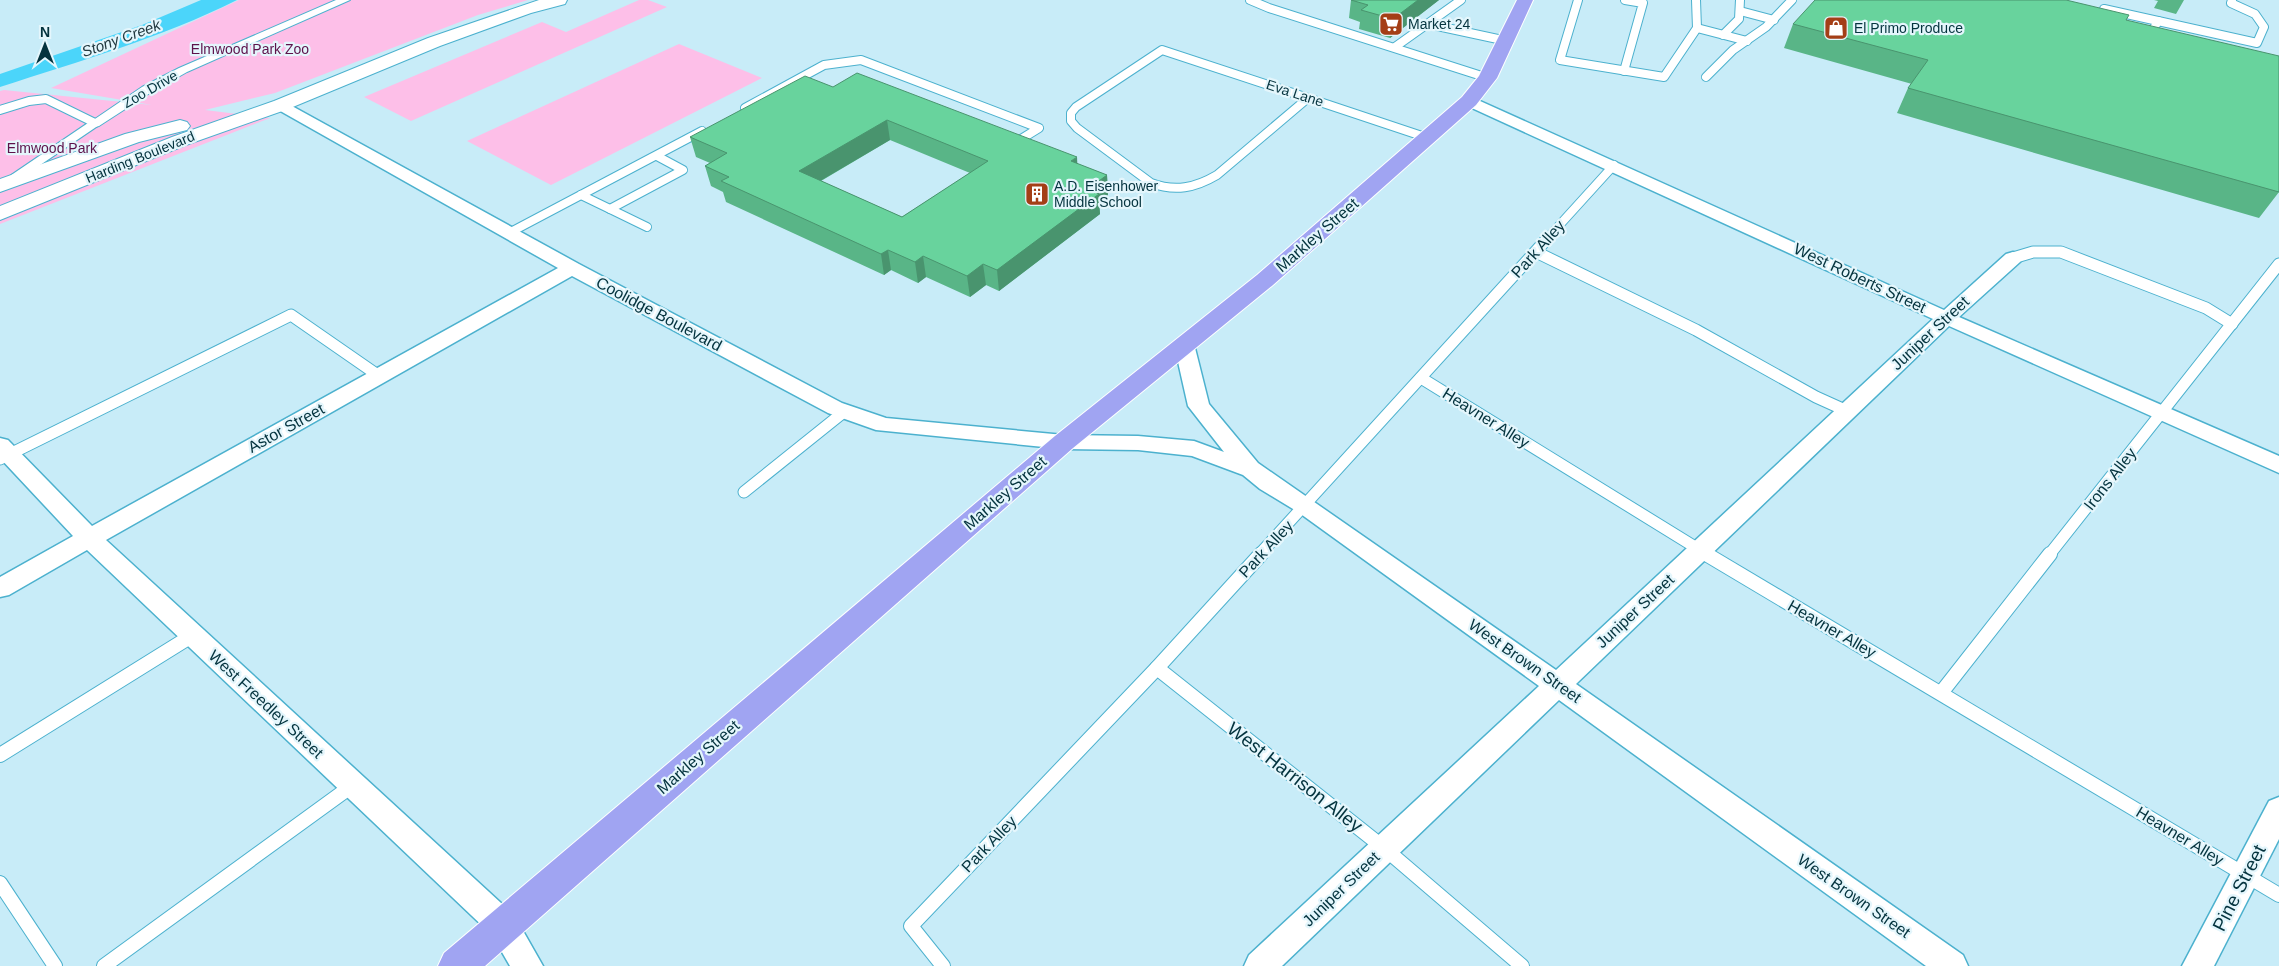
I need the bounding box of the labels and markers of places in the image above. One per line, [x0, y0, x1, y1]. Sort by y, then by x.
supermarket icon: Market 24 [1378, 11, 1404, 37]
shop icon: El Primo Produce [1823, 15, 1849, 41]
place label: Market 24 [1408, 16, 1470, 32]
place label: El Primo Produce [1854, 20, 1963, 36]
place label: A.D. Eisenhower Middle School [1054, 178, 1159, 210]
building icon: A.D. Eisenhower Middle School [1024, 181, 1050, 207]

